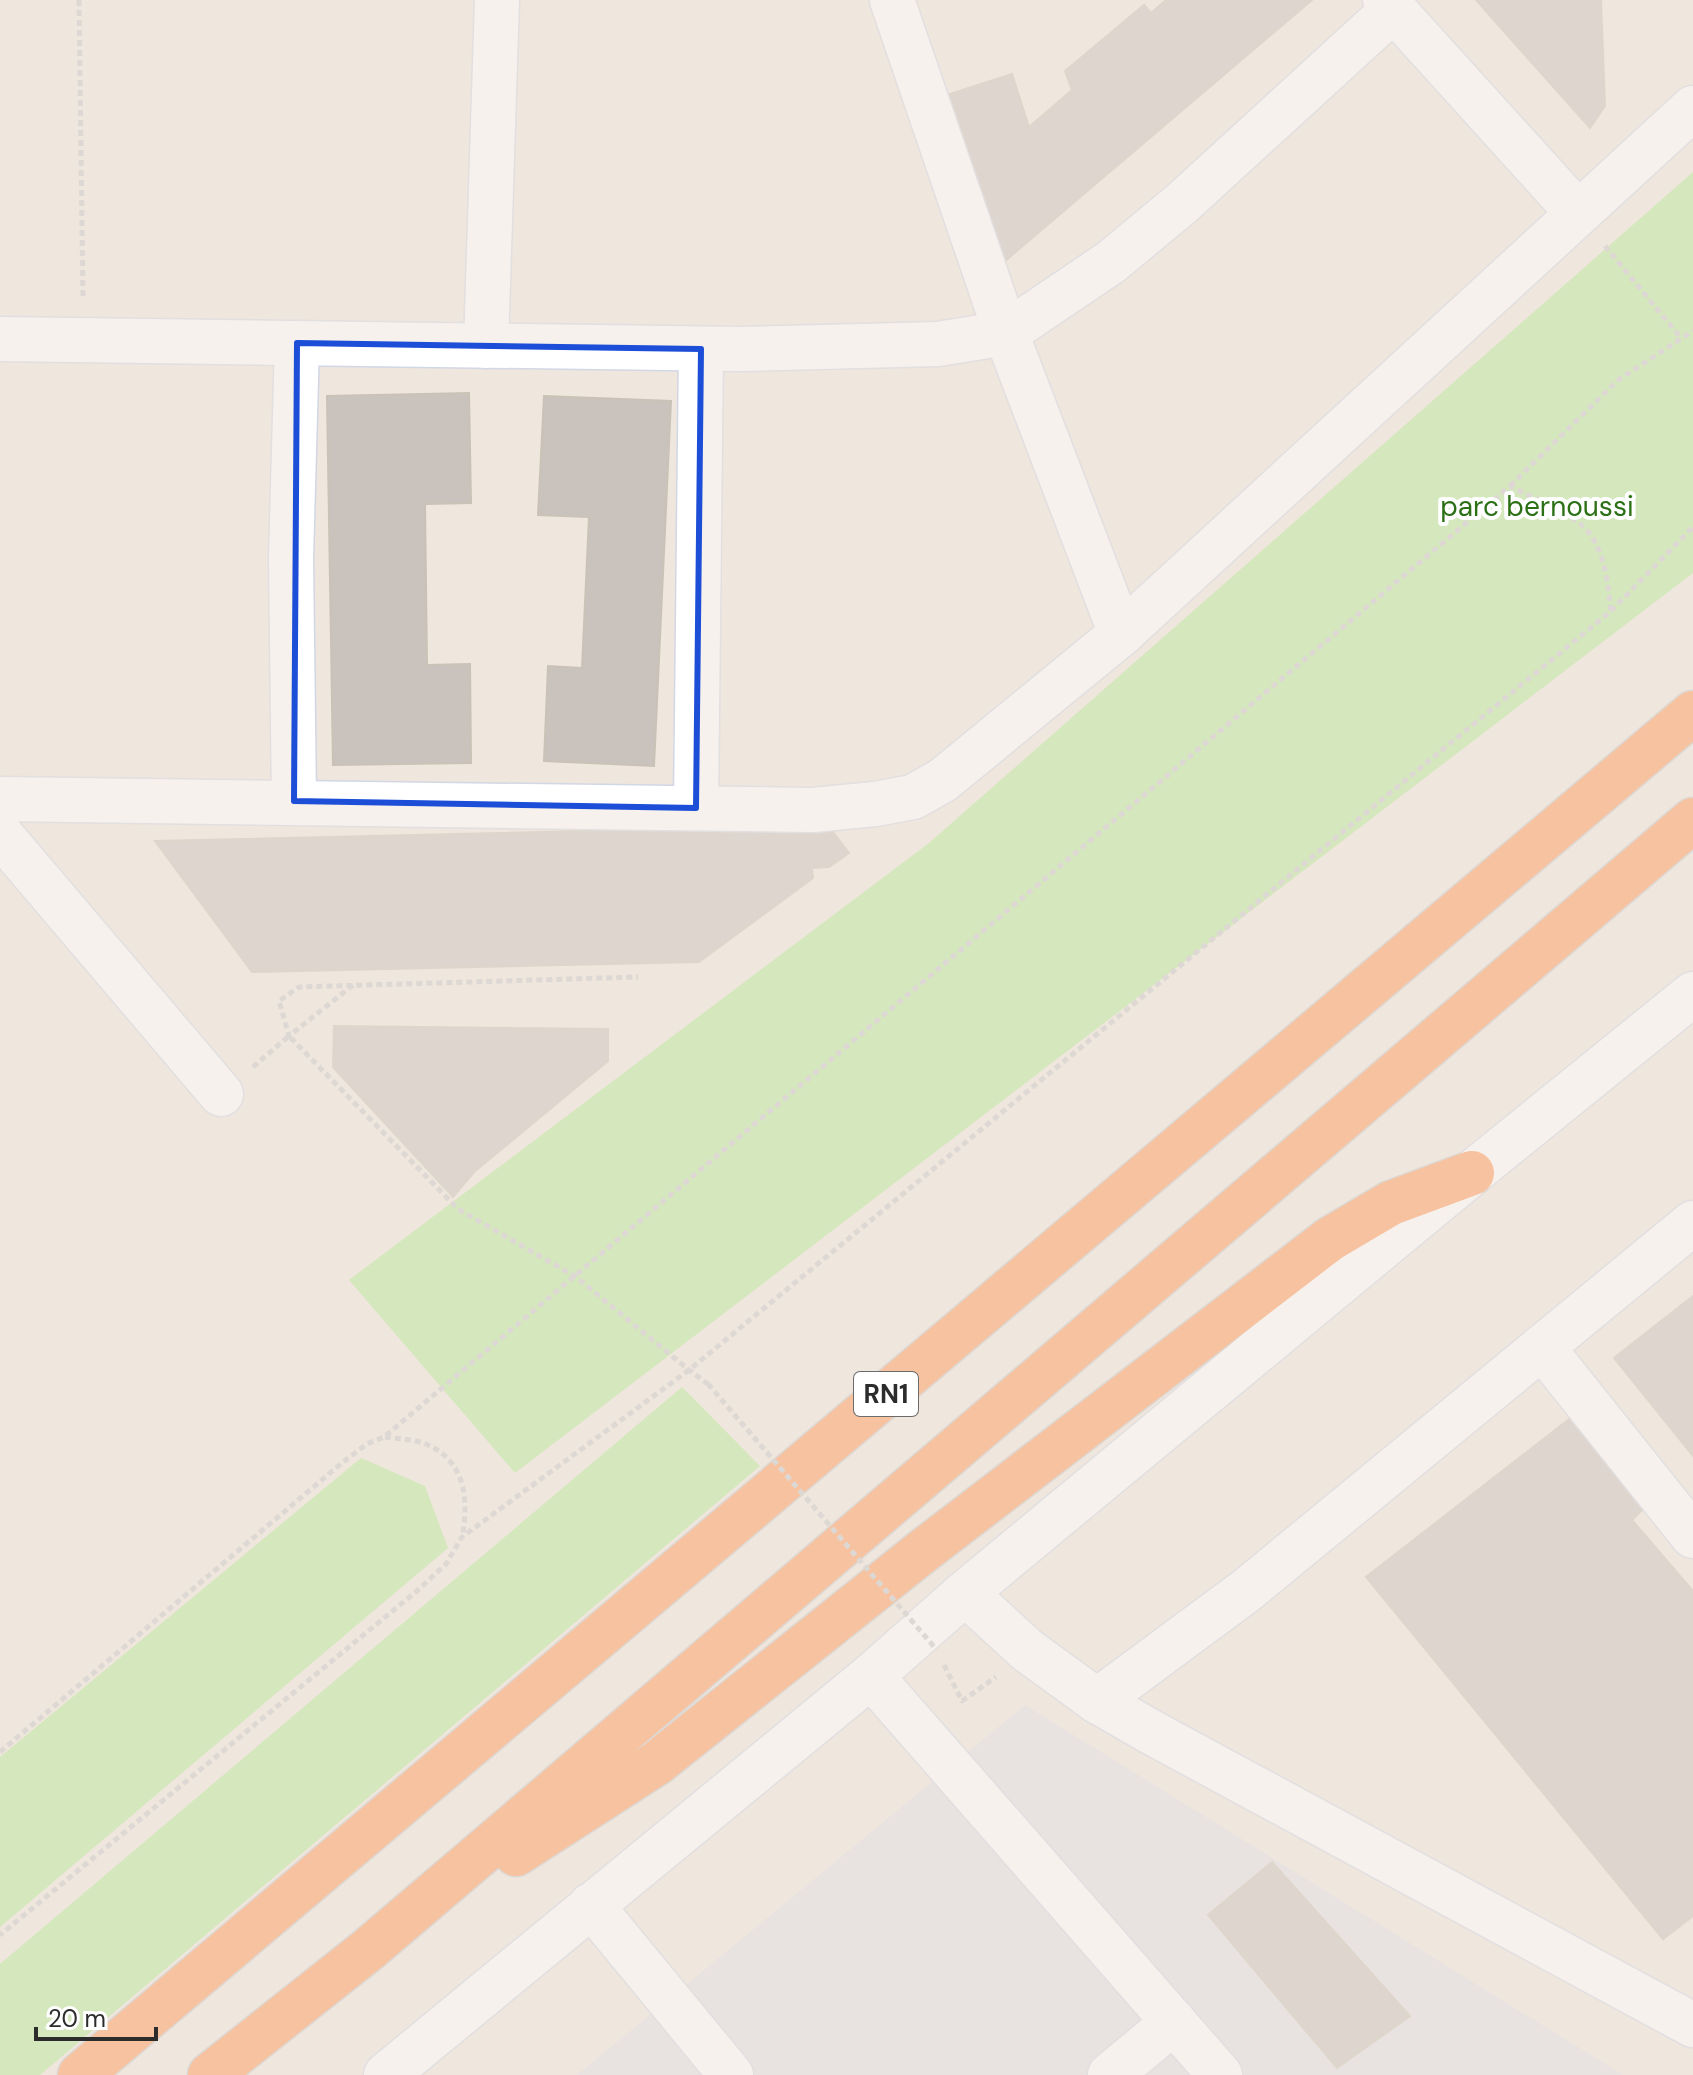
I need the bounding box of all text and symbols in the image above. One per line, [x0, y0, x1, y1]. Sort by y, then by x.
park label: parc bernoussi [1440, 488, 1634, 525]
road number: RN1 [854, 1372, 918, 1416]
scale bar [36, 1991, 156, 2041]
text: 20 m [48, 2003, 106, 2034]

